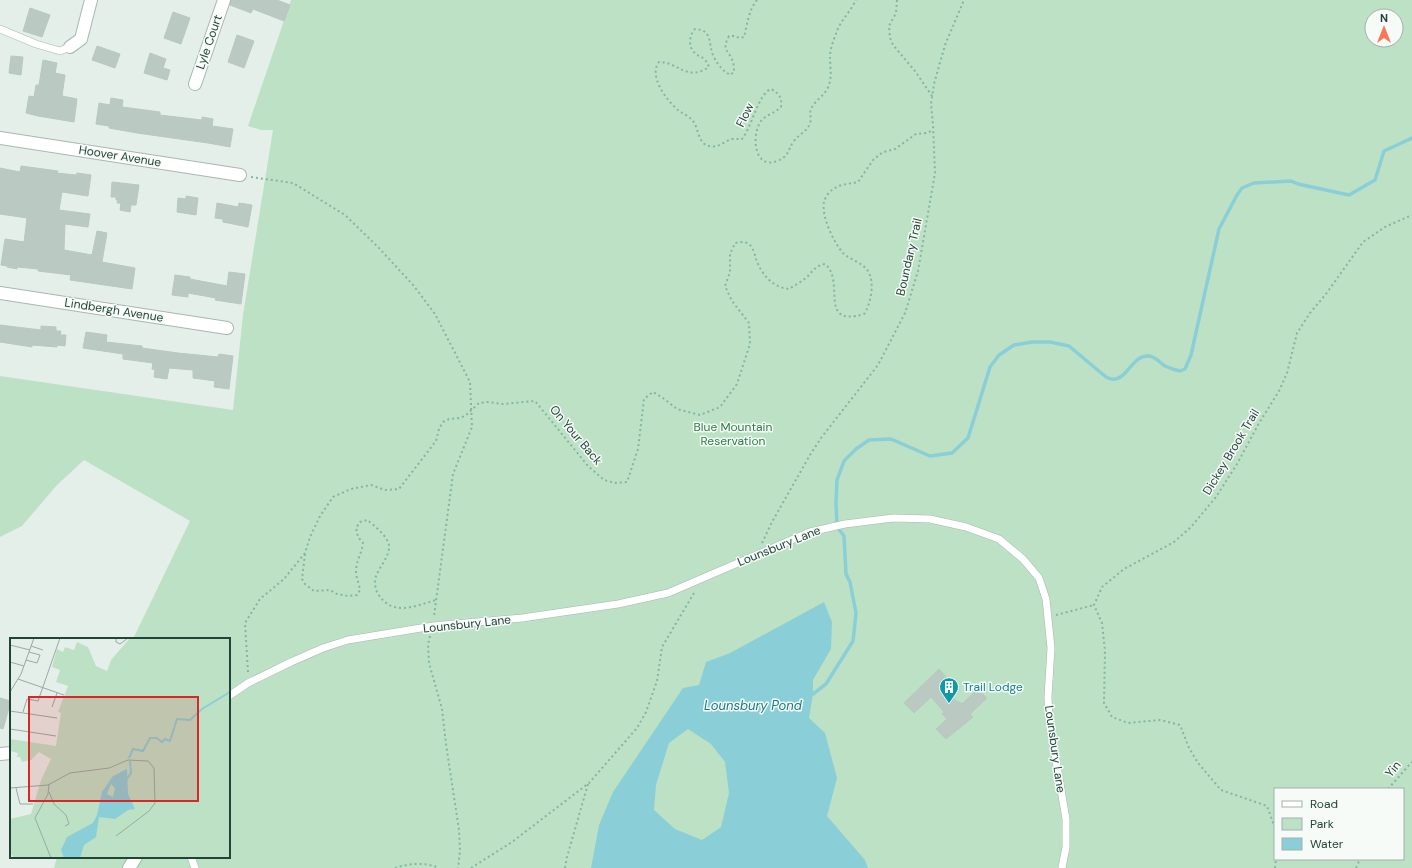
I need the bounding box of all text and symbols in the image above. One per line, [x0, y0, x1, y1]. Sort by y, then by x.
north arrow [1364, 8, 1404, 48]
text: N [1380, 11, 1388, 25]
street label: Lyle Court [192, 12, 226, 71]
street label: Flow [732, 100, 758, 130]
street label: Hoover Avenue [78, 142, 163, 170]
street label: Boundary Trail [892, 217, 926, 297]
street label: Lindbergh Avenue [63, 294, 165, 326]
street label: On Your Back [546, 402, 606, 468]
street label: Dickey Brook Trail [1199, 406, 1263, 498]
park label: Blue Mountain Reservation [694, 419, 772, 449]
street label: Lounsbury Lane [735, 522, 823, 570]
street label: Lounsbury Lane [422, 611, 512, 637]
inset map [10, 638, 230, 858]
building icon: Trail Lodge [938, 676, 960, 704]
place label: Trail Lodge [963, 679, 1023, 695]
water label: Lounsbury Pond [704, 697, 803, 714]
street label: Lounsbury Lane [1041, 704, 1069, 794]
street label: Yin [1381, 757, 1405, 781]
legend [1274, 788, 1404, 860]
text: Road [1310, 796, 1338, 812]
text: Park [1310, 816, 1334, 832]
text: Water [1310, 836, 1344, 852]

